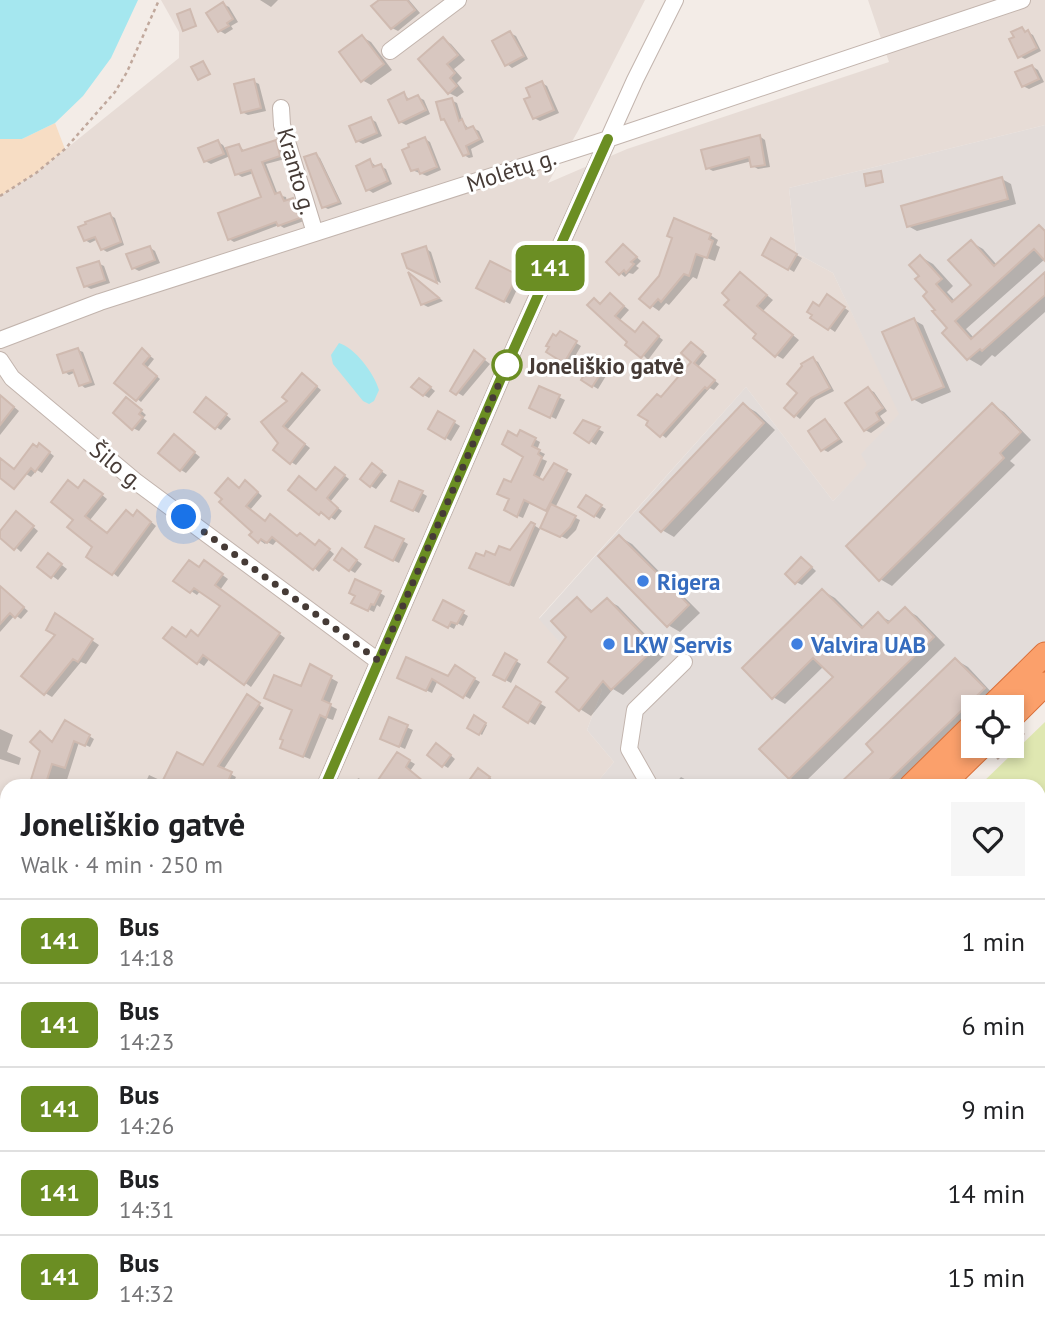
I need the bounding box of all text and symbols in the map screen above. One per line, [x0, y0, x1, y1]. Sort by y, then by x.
street label: Kranto g. [271, 124, 323, 218]
street label: Molėtų g. [463, 142, 559, 198]
line badge: 141 [510, 245, 590, 291]
text: 141 [530, 252, 570, 283]
marker: Joneliškio gatvė [492, 350, 522, 380]
place label: Joneliškio gatvė [527, 351, 684, 380]
street label: Šilo g. [84, 435, 150, 495]
your location [166, 499, 201, 534]
place label: Rigera [657, 567, 721, 596]
marker: Rigera [635, 573, 651, 589]
place label: LKW Servis [623, 630, 733, 659]
place label: Valvira UAB [810, 630, 926, 659]
marker: LKW Servis [601, 636, 617, 652]
marker: Valvira UAB [789, 636, 805, 652]
map controls [961, 695, 1024, 758]
button: locate [961, 695, 1024, 758]
text: Joneliškio gatvė [21, 802, 245, 845]
button: heart [951, 802, 1025, 876]
text: Walk · 4 min · 250 m [21, 850, 223, 879]
text: Bus [119, 910, 159, 943]
text: 141 [39, 925, 80, 956]
text: 1 min [962, 925, 1025, 958]
text: 14:18 [119, 943, 174, 972]
text: Bus [119, 994, 159, 1027]
text: 141 [39, 1009, 80, 1040]
text: 6 min [962, 1009, 1025, 1042]
text: 14:23 [119, 1027, 174, 1056]
text: Bus [119, 1078, 159, 1111]
text: 141 [39, 1093, 80, 1124]
text: 9 min [962, 1093, 1025, 1126]
text: 14:26 [119, 1111, 174, 1140]
text: Bus [119, 1162, 159, 1195]
text: 141 [39, 1177, 80, 1208]
text: 14 min [947, 1177, 1025, 1210]
text: 14:31 [119, 1195, 174, 1224]
text: Bus [119, 1246, 159, 1279]
text: 141 [39, 1261, 80, 1292]
text: 15 min [947, 1261, 1025, 1294]
text: 14:32 [119, 1279, 174, 1308]

